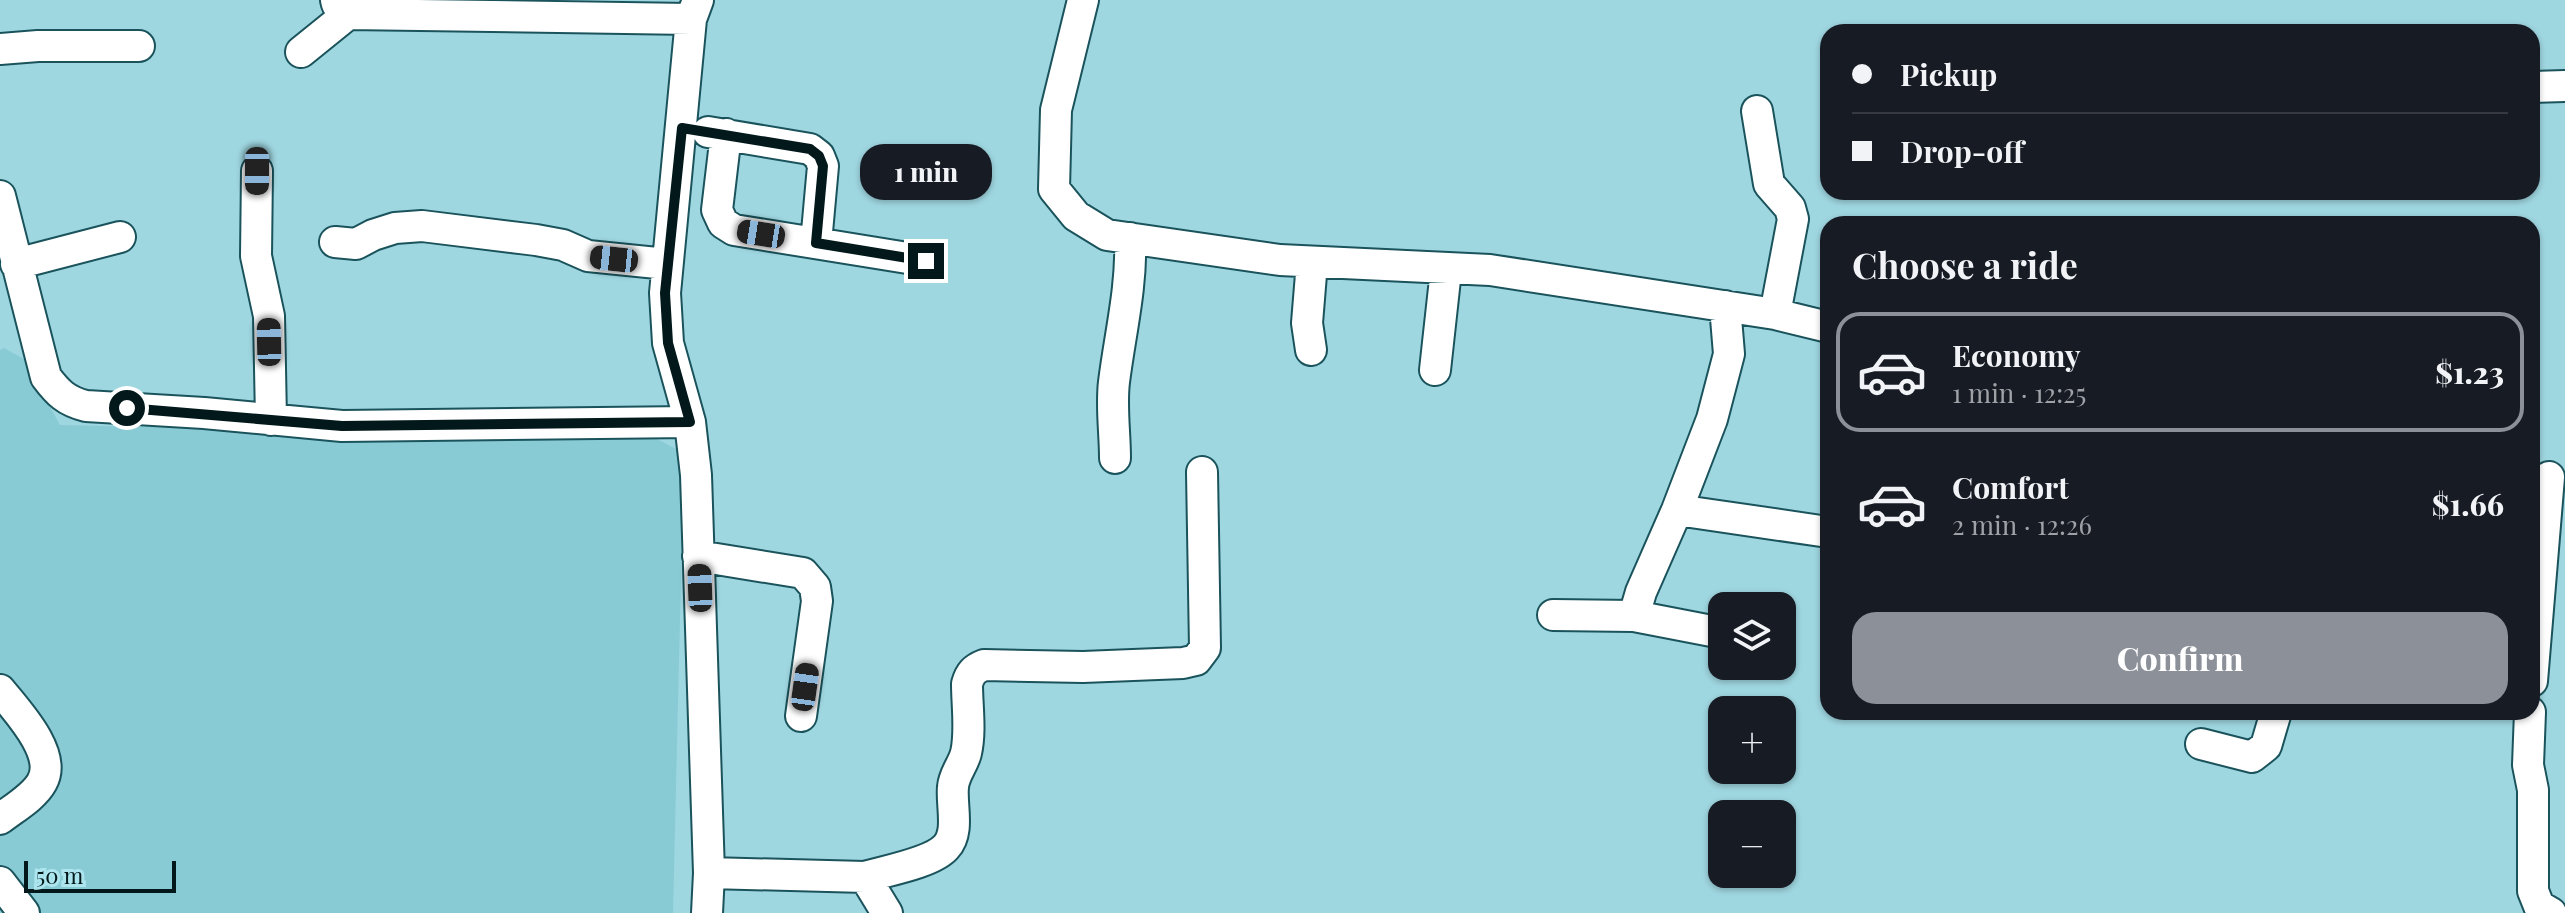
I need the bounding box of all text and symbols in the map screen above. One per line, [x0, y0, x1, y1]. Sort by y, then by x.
text: Pickup [1900, 54, 1997, 94]
text: Drop-off [1900, 131, 2024, 171]
callout: 1 min [860, 145, 992, 201]
car [245, 147, 269, 195]
text: 1 min [894, 154, 958, 189]
car [735, 218, 787, 250]
text: Choose a ride [1852, 240, 2078, 288]
route end [908, 243, 944, 279]
car [589, 245, 639, 273]
car [257, 318, 281, 366]
text: Economy [1952, 335, 2081, 375]
icon: car [1856, 336, 1928, 408]
text: $1.23 [2435, 352, 2504, 392]
text: 1 min · 12:25 [1952, 375, 2086, 410]
route start [109, 390, 145, 426]
text: Comfort [1952, 467, 2069, 507]
icon: car [1856, 468, 1928, 540]
text: $1.66 [2432, 484, 2504, 524]
text: 2 min · 12:26 [1952, 507, 2092, 542]
car [687, 564, 713, 612]
map controls [1708, 592, 1796, 888]
button: layers [1708, 592, 1796, 680]
button: Confirm [1852, 612, 2508, 704]
car [790, 662, 820, 712]
button: + [1708, 696, 1796, 784]
button: − [1708, 800, 1796, 888]
scale bar [24, 857, 176, 893]
text: 50 m [36, 860, 83, 890]

